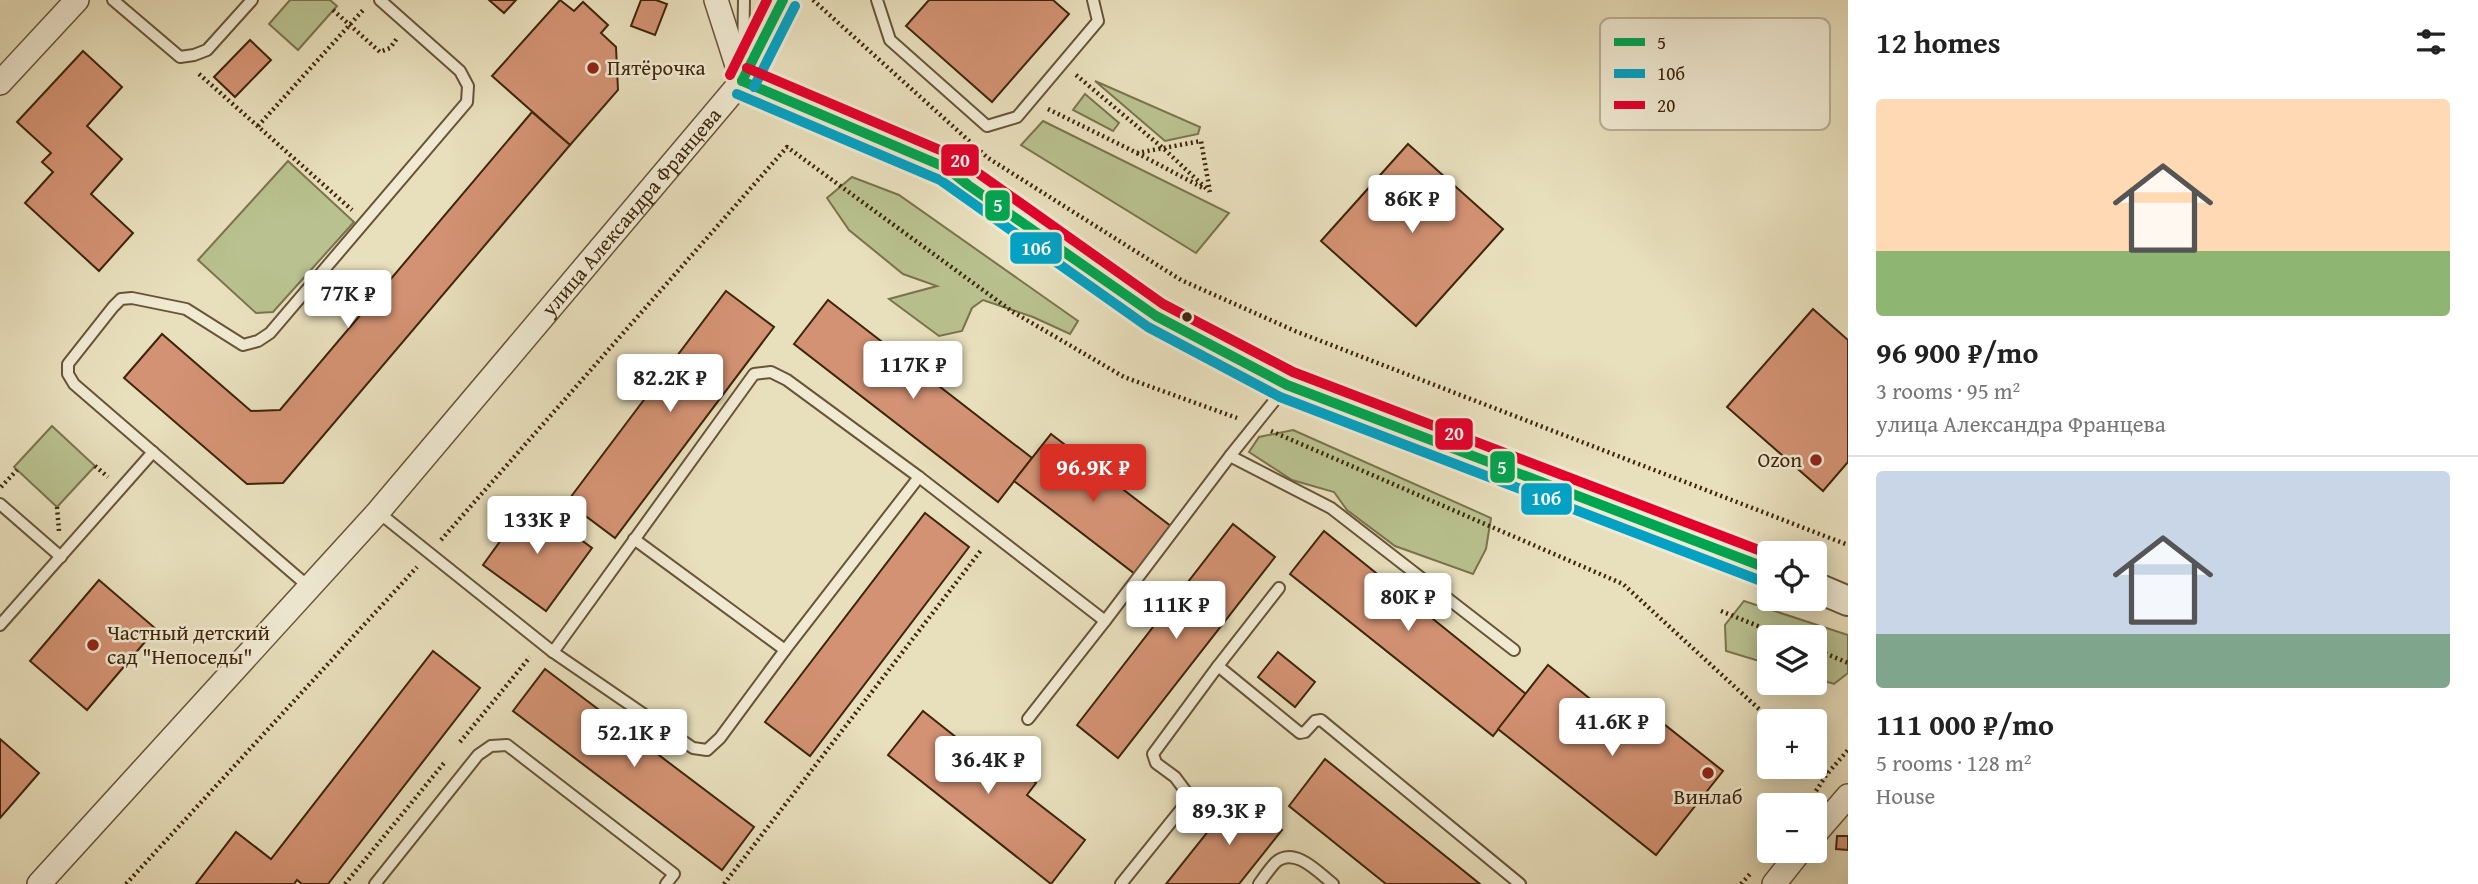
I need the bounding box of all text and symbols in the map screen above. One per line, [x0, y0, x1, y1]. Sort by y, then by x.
legend [1600, 18, 1830, 130]
text: 12 homes [1876, 20, 2001, 64]
icon: filters [2412, 23, 2450, 61]
text: 5 [1657, 28, 1666, 56]
place label: Пятёрочка [607, 52, 705, 83]
text: 10б [1657, 59, 1685, 87]
marker: Пятёрочка [585, 60, 601, 76]
text: 20 [1657, 91, 1675, 119]
street label: улица Александра Францева [533, 101, 728, 324]
line badge: 20 [940, 143, 980, 177]
icon: home [2100, 145, 2226, 271]
text: 20 [950, 146, 970, 174]
pin: 86K ₽ [1363, 176, 1461, 235]
text: 86K ₽ [1384, 181, 1440, 214]
line badge: 5 [984, 189, 1011, 222]
text: 5 [993, 191, 1003, 219]
line badge: 10б [1009, 231, 1063, 265]
text: 10б [1021, 234, 1051, 262]
pin: 77K ₽ [299, 270, 397, 330]
text: 77K ₽ [320, 276, 376, 309]
unlabelled marker [1180, 310, 1194, 324]
text: 96 900 ₽/mo [1876, 330, 2039, 374]
pin: 117K ₽ [856, 342, 970, 401]
text: 117K ₽ [879, 347, 947, 380]
pin: 82.2K ₽ [605, 354, 735, 414]
text: 82.2K ₽ [633, 360, 707, 393]
text: 3 rooms · 95 m² [1876, 374, 2020, 407]
text: улица Александра Францева [1876, 407, 2166, 440]
line badge: 20 [1434, 417, 1474, 451]
text: 20 [1444, 419, 1464, 447]
pin: 96.9K ₽ [1028, 444, 1158, 504]
place label: Ozon [1758, 444, 1802, 475]
text: 96.9K ₽ [1056, 450, 1130, 483]
line badge: 5 [1489, 450, 1516, 484]
marker: Ozon [1808, 452, 1824, 468]
text: 5 [1497, 453, 1507, 481]
line badge: 10б [1520, 482, 1573, 516]
text: 10б [1531, 484, 1561, 512]
pin: 133K ₽ [480, 496, 594, 556]
text: 133K ₽ [503, 502, 571, 535]
icon: home [2100, 517, 2226, 643]
map controls [1757, 541, 1827, 863]
button: locate [1757, 541, 1827, 611]
pin: 80K ₽ [1359, 574, 1457, 633]
text: 80K ₽ [1380, 579, 1436, 612]
pin: 111K ₽ [1119, 582, 1233, 641]
text: 111K ₽ [1142, 587, 1210, 620]
place label: Частный детский сад "Непоседы" [107, 617, 270, 672]
button: layers [1757, 625, 1827, 695]
marker: Частный детский сад "Непоседы" [85, 637, 101, 653]
pin: 41.6K ₽ [1547, 698, 1677, 758]
text: 111 000 ₽/mo [1876, 702, 2054, 746]
text: 41.6K ₽ [1575, 704, 1649, 737]
button: + [1757, 709, 1827, 779]
pin: 52.1K ₽ [569, 710, 699, 769]
text: 52.1K ₽ [597, 715, 671, 748]
pin: 36.4K ₽ [923, 736, 1053, 796]
text: 36.4K ₽ [951, 742, 1025, 775]
text: 5 rooms · 128 m² [1876, 746, 2031, 779]
marker: Винлаб [1700, 765, 1716, 781]
text: House [1876, 779, 1935, 812]
place label: Винлаб [1674, 781, 1742, 812]
pin: 89.3K ₽ [1164, 788, 1294, 847]
text: 89.3K ₽ [1192, 793, 1266, 826]
button: − [1757, 793, 1827, 863]

